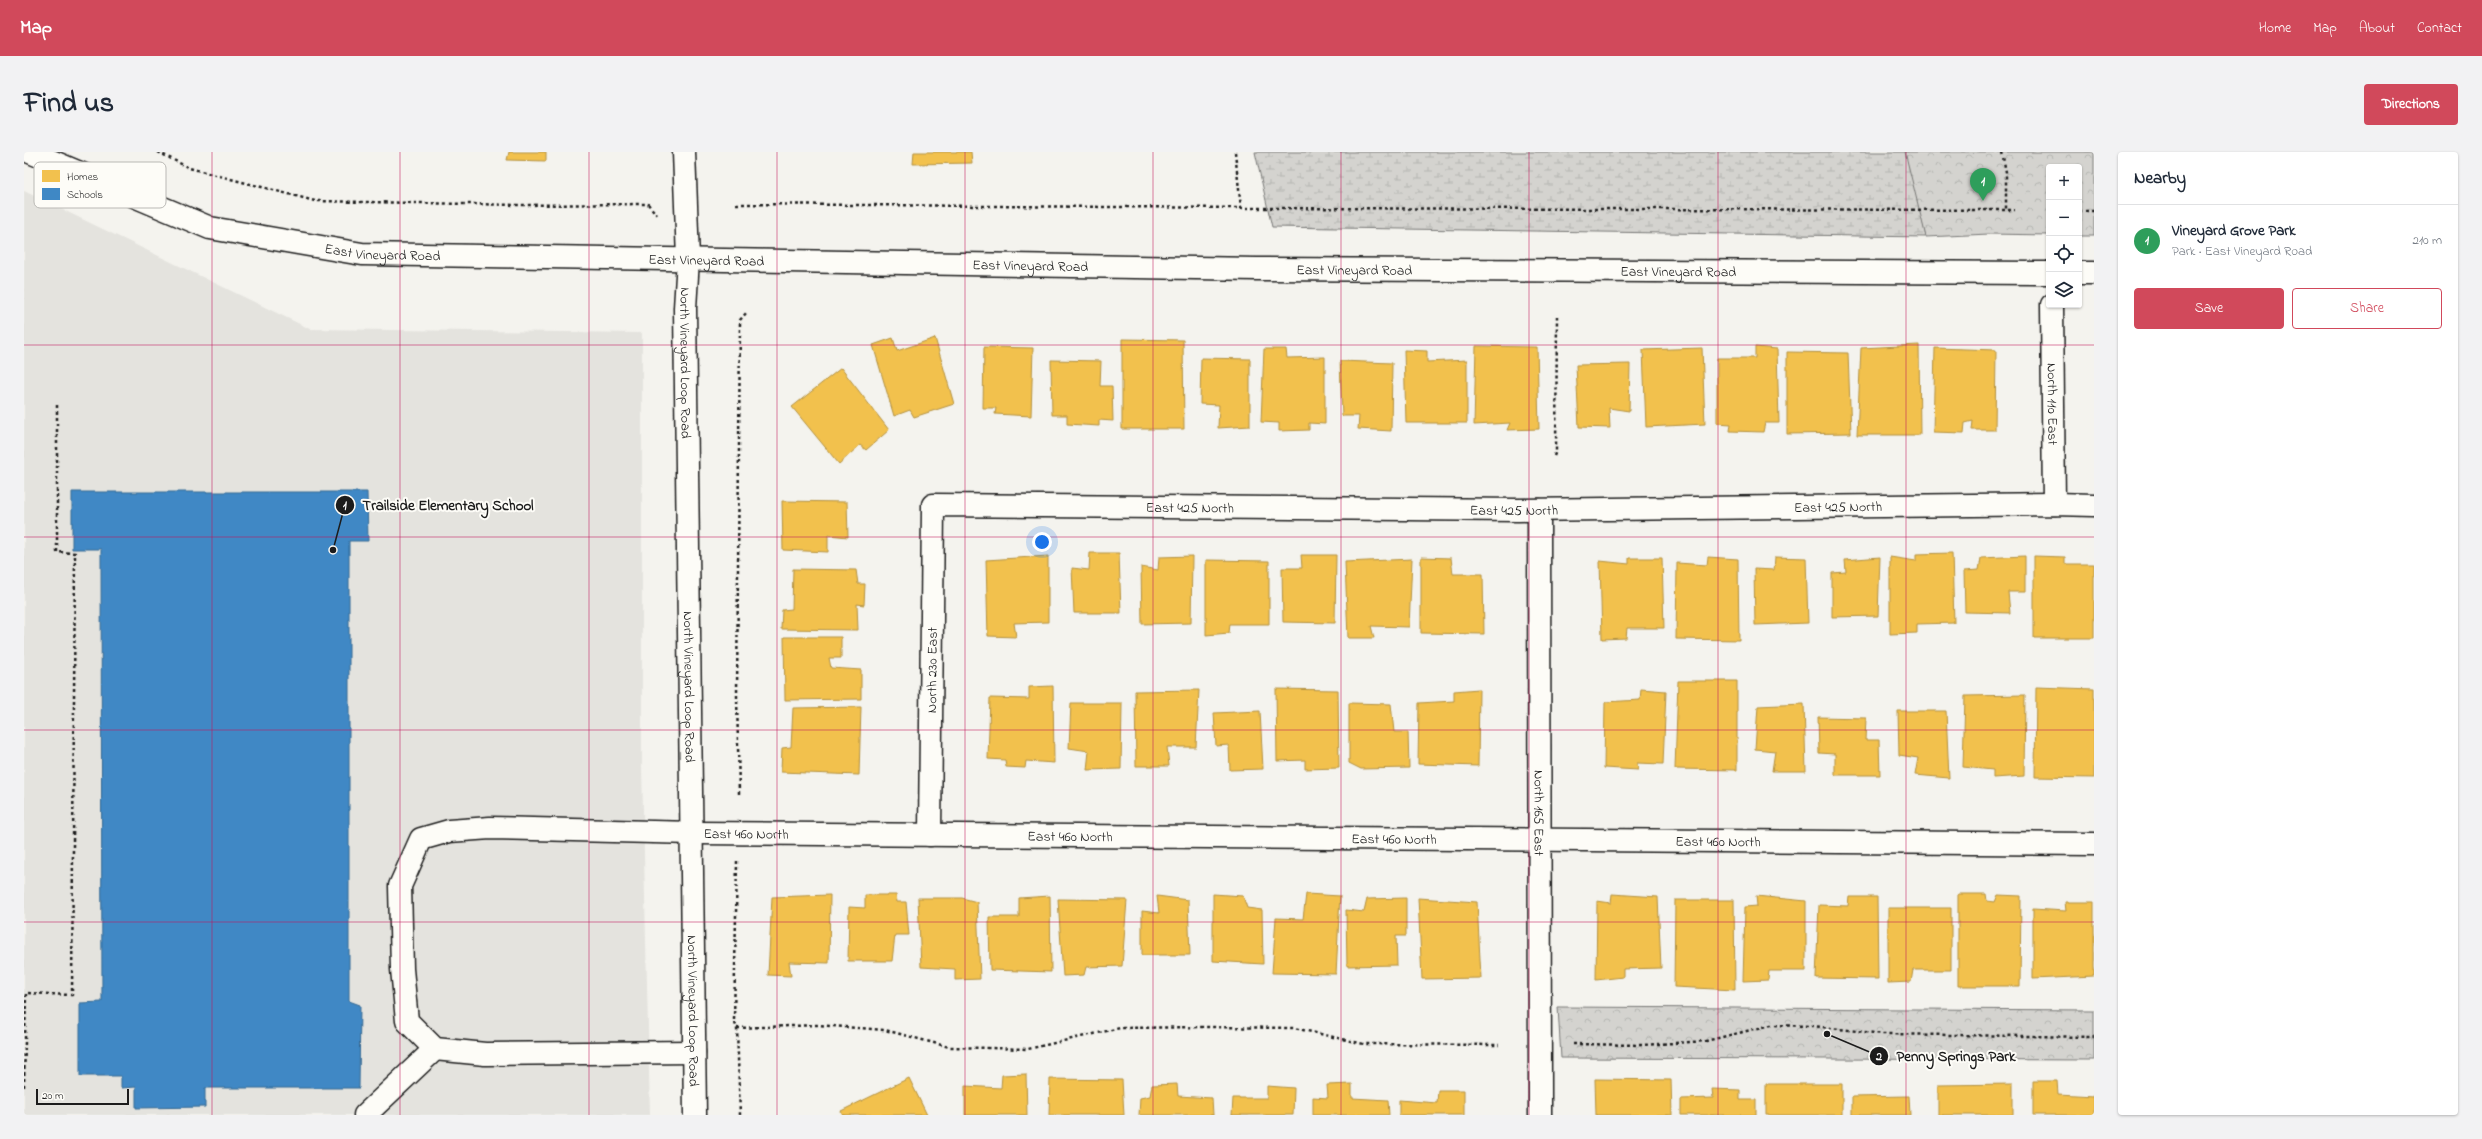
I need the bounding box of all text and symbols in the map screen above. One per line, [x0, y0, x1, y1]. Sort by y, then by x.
text: Map [20, 15, 52, 42]
text: Home [2259, 18, 2291, 39]
text: Map [2313, 18, 2337, 39]
text: About [2359, 18, 2395, 39]
text: Contact [2417, 18, 2462, 39]
text: Find us [24, 84, 114, 125]
button: Directions [2364, 84, 2458, 125]
legend [34, 162, 166, 208]
map controls [2046, 164, 2082, 308]
button: + [2046, 164, 2082, 200]
text: Nearby [2134, 166, 2186, 191]
pin: 1 [1970, 168, 1996, 201]
text: Homes [67, 169, 99, 185]
text: Schools [67, 187, 103, 203]
button: − [2046, 200, 2082, 236]
text: Vineyard Grove Park [2172, 220, 2296, 242]
text: 1 [2145, 231, 2149, 250]
text: 210 m [2412, 231, 2442, 250]
button: locate [2046, 236, 2082, 272]
street label: East Vineyard Road [323, 239, 441, 267]
text: Park · East Vineyard Road [2172, 242, 2312, 261]
street label: East Vineyard Road [648, 250, 765, 273]
street label: East Vineyard Road [972, 255, 1089, 278]
street label: East Vineyard Road [1296, 260, 1412, 283]
street label: East Vineyard Road [1620, 262, 1736, 284]
button: layers [2046, 272, 2082, 308]
street label: North Vineyard Loop Road [672, 286, 696, 439]
button: Save [2134, 288, 2284, 329]
button: Share [2292, 288, 2442, 329]
street label: North 110 East [2041, 363, 2062, 446]
callout: Trailside Elementary School [335, 491, 542, 518]
text: Trailside Elementary School [363, 495, 534, 519]
text: 1 [343, 497, 347, 515]
street label: East 425 North [1794, 497, 1882, 519]
street label: East 425 North [1146, 498, 1234, 520]
street label: East 425 North [1470, 501, 1558, 522]
your location [1032, 532, 1052, 552]
street label: North Vineyard Loop Road [676, 611, 700, 763]
street label: North 230 East [922, 627, 944, 713]
street label: North 165 East [1527, 770, 1549, 856]
street label: East 460 North [703, 824, 789, 846]
street label: East 460 North [1027, 827, 1113, 848]
street label: East 460 North [1351, 829, 1437, 851]
street label: East 460 North [1675, 832, 1761, 853]
street label: North Vineyard Loop Road [681, 935, 704, 1087]
callout: Penny Springs Park [1869, 1042, 2024, 1069]
text: Penny Springs Park [1896, 1046, 2016, 1070]
text: 2 [1875, 1048, 1882, 1066]
scale bar [36, 1087, 129, 1106]
text: 20 m [42, 1088, 64, 1104]

